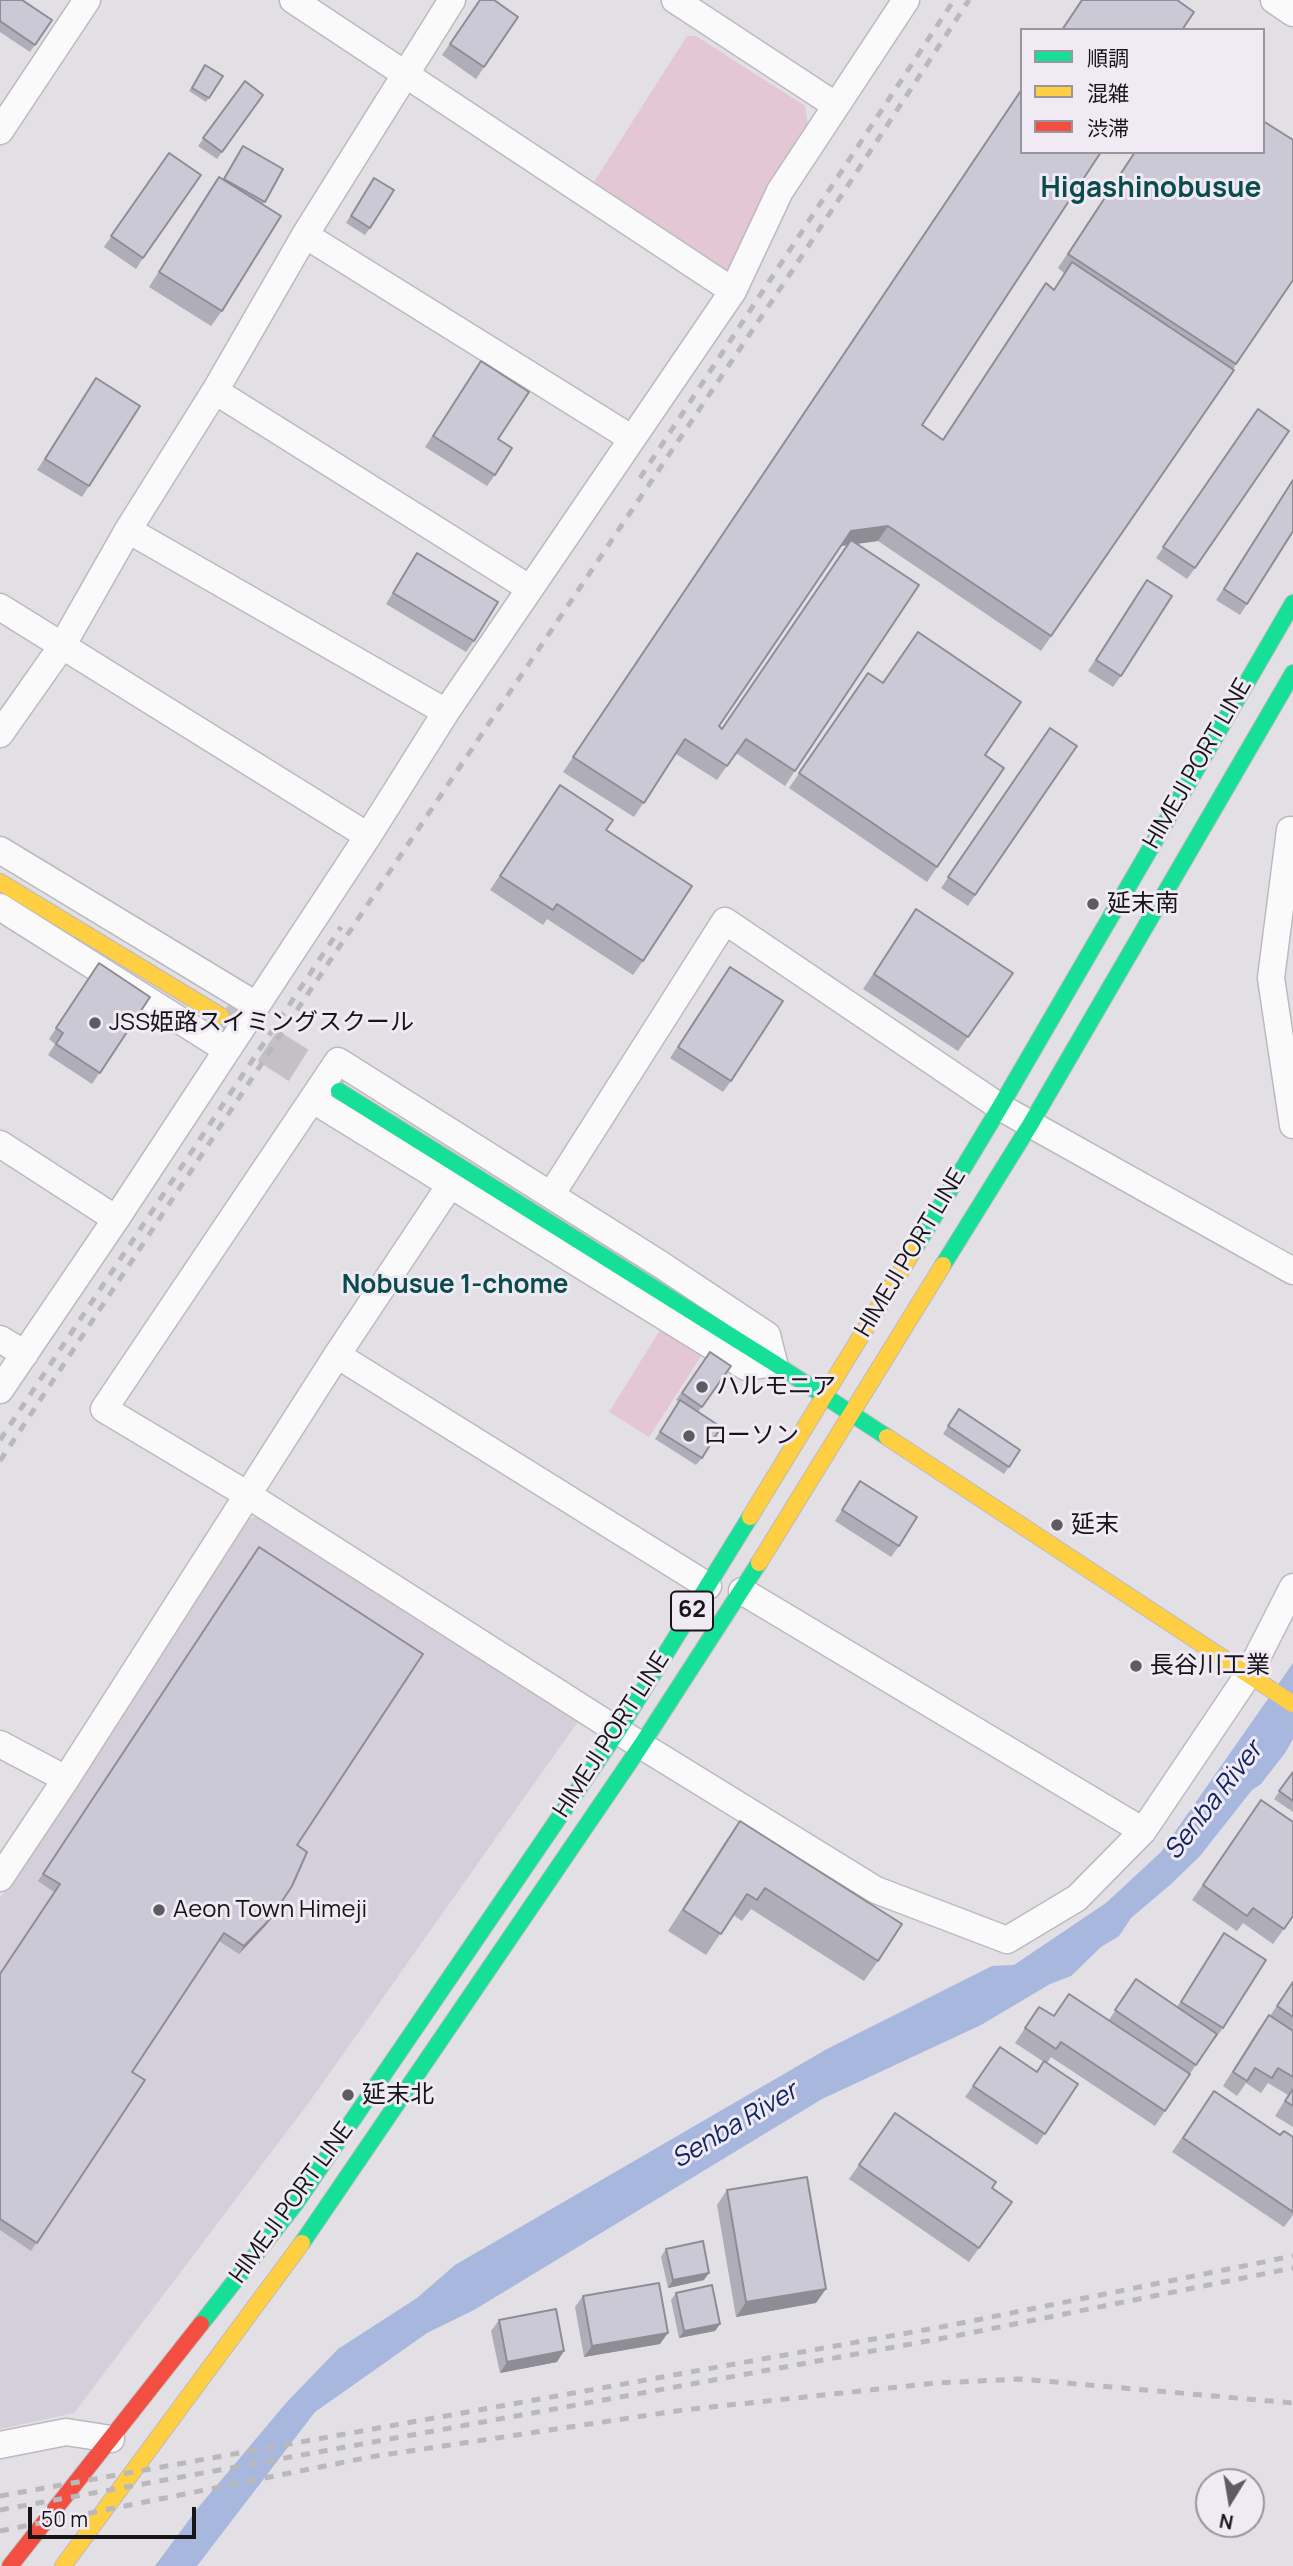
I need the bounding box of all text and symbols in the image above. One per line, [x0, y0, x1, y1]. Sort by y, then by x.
legend [1020, 28, 1265, 154]
text: 順調 [1087, 44, 1129, 72]
text: 混雑 [1087, 79, 1129, 107]
text: 渋滞 [1087, 114, 1129, 142]
district label: Higashinobusue [1041, 172, 1261, 206]
street label: HIMEJI PORT LINE [1138, 674, 1258, 854]
place label: 延末南 [1107, 890, 1179, 918]
marker: 延末南 [1085, 896, 1101, 912]
place label: JSS姫路スイミングスクール [109, 1009, 414, 1037]
marker: JSS姫路スイミングスクール [87, 1015, 103, 1031]
street label: HIMEJI PORT LINE [849, 1164, 973, 1342]
district label: Nobusue 1-chome [342, 1270, 568, 1302]
place label: ハルモニア [716, 1373, 836, 1401]
marker: ハルモニア [694, 1379, 710, 1395]
place label: ローソン [703, 1422, 799, 1450]
marker: ローソン [681, 1428, 697, 1444]
place label: 延末 [1071, 1511, 1119, 1539]
marker: 延末 [1049, 1517, 1065, 1533]
road number: 62 [671, 1592, 713, 1630]
street label: HIMEJI PORT LINE [548, 1647, 676, 1823]
place label: 長谷川工業 [1150, 1652, 1270, 1680]
marker: 長谷川工業 [1128, 1658, 1144, 1674]
water label: Senba River [1158, 1736, 1270, 1866]
place label: Aeon Town Himeji [173, 1896, 367, 1924]
marker: Aeon Town Himeji [151, 1902, 167, 1918]
water label: Senba River [667, 2076, 803, 2176]
place label: 延末北 [362, 2081, 434, 2109]
marker: 延末北 [340, 2087, 356, 2103]
street label: HIMEJI PORT LINE [224, 2117, 360, 2289]
north arrow [1195, 2468, 1265, 2538]
scale bar [32, 2492, 200, 2536]
text: 50 m [41, 2505, 88, 2533]
text: N [1217, 2508, 1236, 2536]

